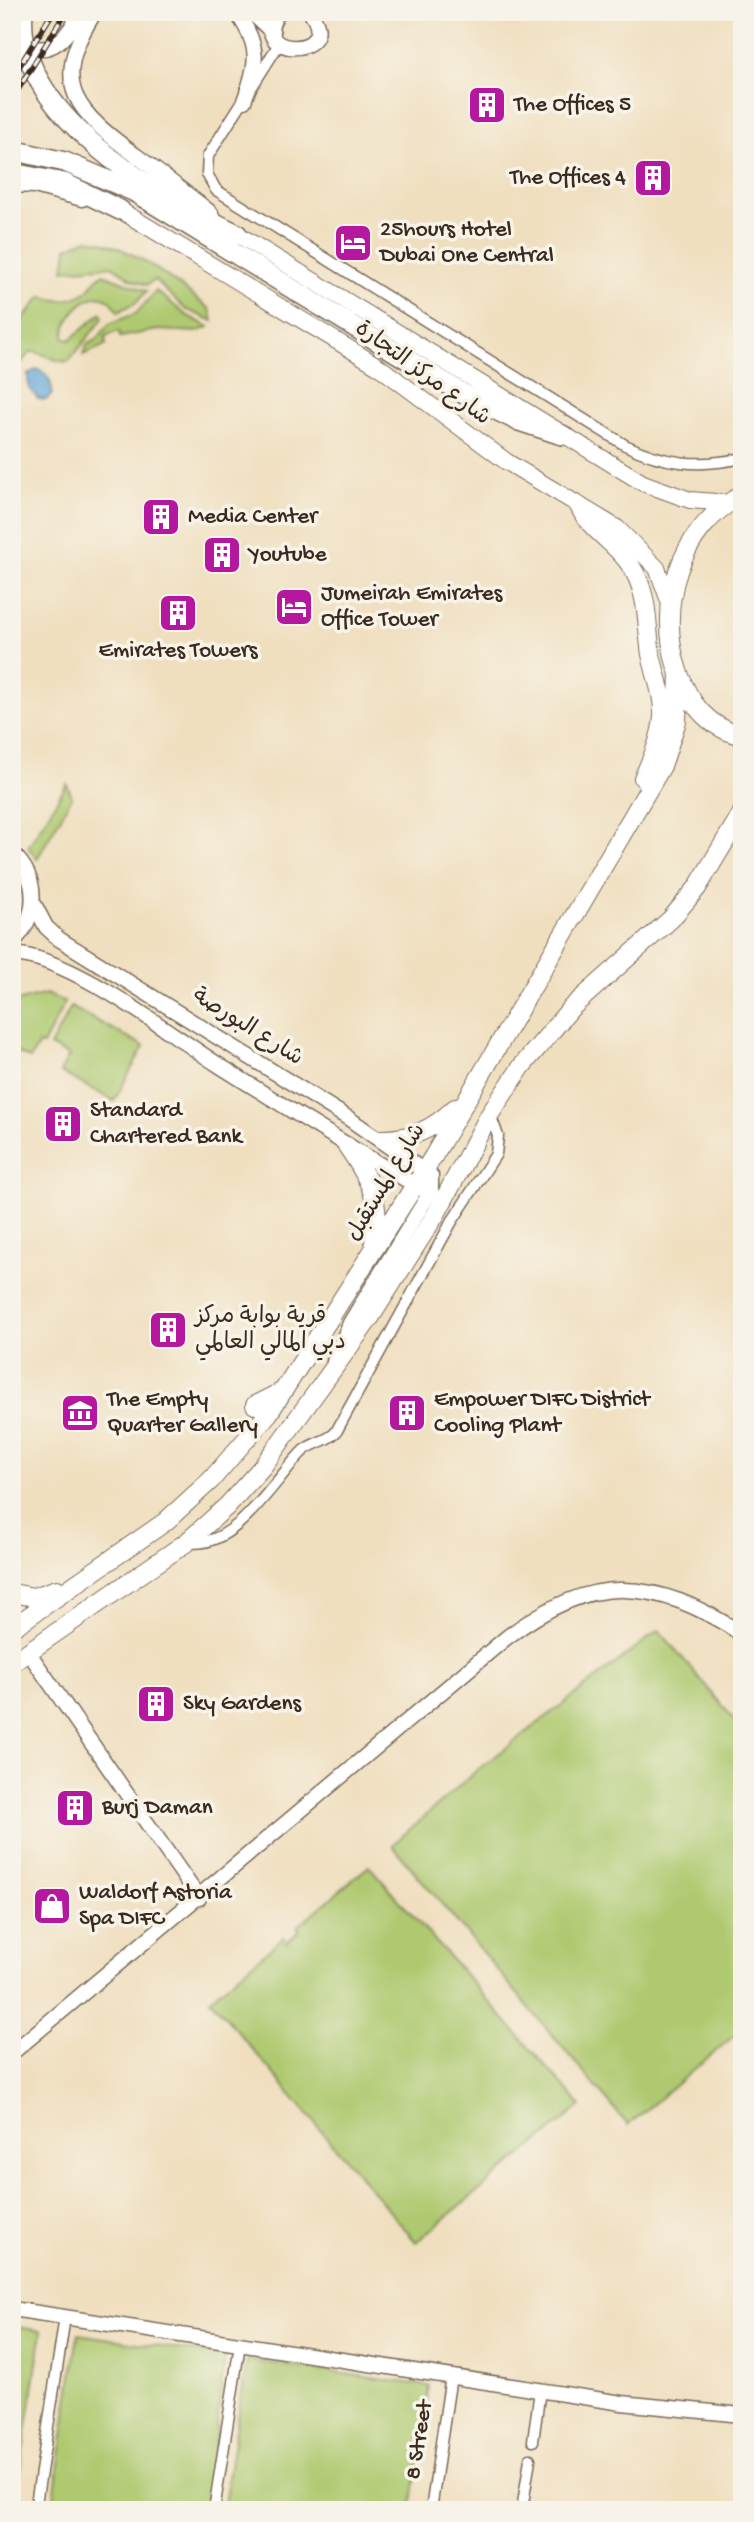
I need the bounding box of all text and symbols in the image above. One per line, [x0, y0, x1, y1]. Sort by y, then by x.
building icon: The Offices 5 [466, 84, 508, 126]
place label: The Offices 5 [512, 92, 631, 119]
building icon: The Offices 4 [632, 157, 674, 199]
place label: The Offices 4 [508, 165, 626, 192]
place label: 25hours Hotel Dubai One Central [378, 217, 554, 270]
hotel icon: 25hours Hotel Dubai One Central [332, 222, 374, 264]
street label: شارع مركز التجارة [349, 316, 495, 432]
building icon: Media Center [140, 496, 182, 538]
place label: Media Center [188, 504, 319, 531]
building icon: Youtube [201, 534, 243, 576]
place label: Youtube [247, 542, 328, 569]
place label: Jumeirah Emirates Office Tower [321, 581, 503, 634]
hotel icon: Jumeirah Emirates Office Tower [273, 586, 315, 628]
building icon: Emirates Towers [157, 592, 199, 634]
place label: Emirates Towers [99, 638, 258, 665]
street label: شارع البورصة [187, 983, 307, 1073]
place label: Standard Chartered Bank [90, 1098, 244, 1151]
building icon: Standard Chartered Bank [42, 1103, 84, 1145]
street label: شارع المستقبل [341, 1119, 433, 1247]
place label: قرية بوابة مركز دبي المالي العالمي [193, 1304, 346, 1361]
building icon: قرية بوابة مركز دبي المالي العالمي [147, 1309, 189, 1351]
place label: The Empty Quarter Gallery [105, 1387, 258, 1440]
place label: Empower DIFC District Cooling Plant [434, 1387, 651, 1440]
museum icon: The Empty Quarter Gallery [59, 1392, 101, 1434]
building icon: Empower DIFC District Cooling Plant [386, 1392, 428, 1434]
building icon: Sky Gardens [135, 1683, 177, 1725]
place label: Sky Gardens [183, 1691, 301, 1718]
building icon: Burj Daman [54, 1787, 96, 1829]
place label: Burj Daman [101, 1795, 213, 1822]
place label: Waldorf Astoria Spa DIFC [79, 1880, 233, 1933]
shop icon: Waldorf Astoria Spa DIFC [31, 1885, 73, 1927]
street label: 8 Street [400, 2397, 440, 2481]

